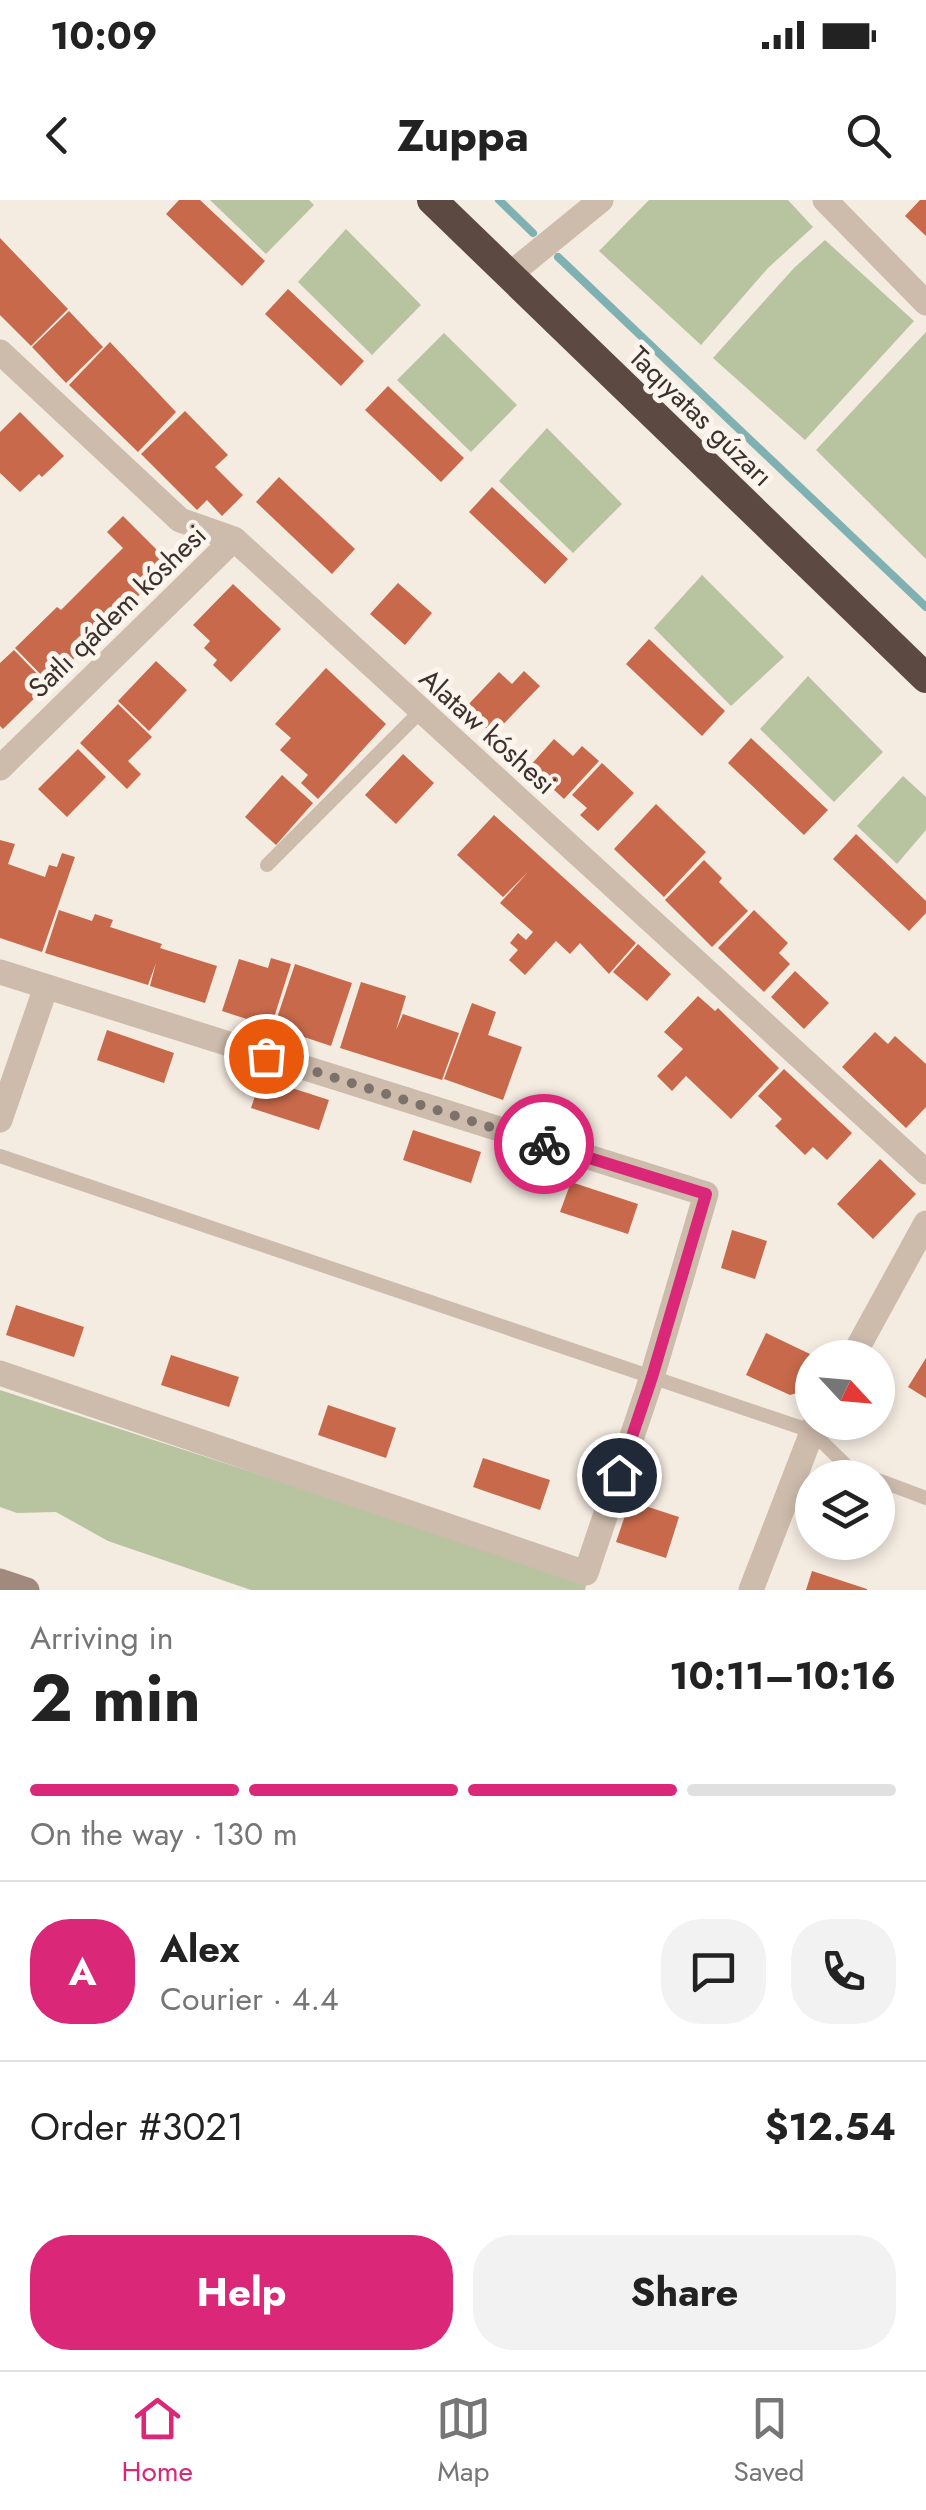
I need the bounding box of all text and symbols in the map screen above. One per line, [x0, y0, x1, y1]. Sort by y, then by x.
text: 10:09 [50, 8, 157, 63]
text: Zuppa [397, 103, 529, 168]
icon: back [30, 108, 85, 163]
icon: search [841, 108, 896, 163]
street label: Taqıyatas gúzarı [619, 337, 782, 496]
street label: Satlı qádem kóshesi [19, 515, 216, 707]
street label: Alataw kóshesi [410, 659, 565, 804]
pin [224, 1014, 309, 1099]
icon: bag [239, 1029, 294, 1084]
courier [494, 1094, 594, 1194]
icon: bike [517, 1117, 572, 1172]
north arrow [795, 1340, 895, 1440]
map controls [795, 1340, 895, 1560]
pin [577, 1433, 662, 1518]
icon: home [592, 1448, 647, 1503]
button: layers [795, 1460, 895, 1560]
text: Arriving in [30, 1615, 174, 1661]
text: 10:11–10:16 [669, 1648, 896, 1703]
text: 2 min [30, 1651, 201, 1745]
text: On the way · 130 m [30, 1811, 298, 1857]
button: chat [661, 1919, 766, 2024]
button: phone [791, 1919, 896, 2024]
text: Alex [160, 1921, 240, 1976]
text: A [69, 1944, 96, 1999]
text: Courier · 4.4 [160, 1976, 339, 2022]
text: Order #3021 [30, 2099, 244, 2154]
text: $12.54 [765, 2099, 896, 2154]
button: Help [30, 2235, 453, 2350]
button: Share [473, 2235, 896, 2350]
tab: Home [121, 2391, 193, 2492]
tab: Map [436, 2391, 491, 2492]
tab: Saved [734, 2391, 805, 2492]

